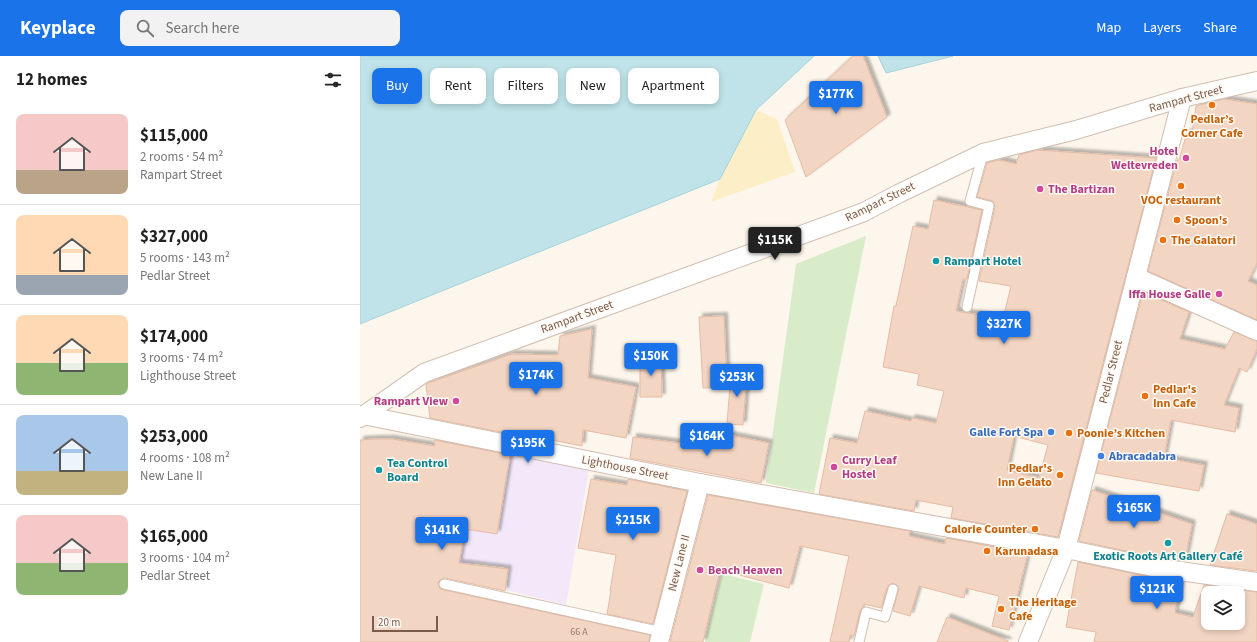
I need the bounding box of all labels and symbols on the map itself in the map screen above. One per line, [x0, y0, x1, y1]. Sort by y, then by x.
pin: $177K [808, 81, 864, 115]
street label: Rampart Street [1147, 81, 1225, 117]
marker: Pedlar’s Corner Cafe [1207, 100, 1217, 110]
place label: Pedlar’s Corner Cafe [1181, 111, 1243, 142]
place label: Hotel Weltevreden [1111, 143, 1179, 174]
marker: Hotel Weltevreden [1181, 153, 1191, 163]
street label: Rampart Street [842, 178, 918, 226]
place label: The Bartizan [1048, 181, 1115, 198]
marker: VOC restaurant [1176, 181, 1186, 191]
marker: The Bartizan [1035, 184, 1045, 194]
place label: VOC restaurant [1140, 192, 1221, 209]
place label: Spoon's [1185, 212, 1227, 229]
marker: Spoon's [1172, 215, 1182, 225]
pin: $115K [747, 227, 803, 261]
place label: The Galatori [1171, 232, 1236, 249]
marker: The Galatori [1158, 235, 1168, 245]
place label: Rampart Hotel [944, 253, 1022, 270]
marker: Rampart Hotel [931, 256, 941, 266]
place label: Iffa House Galle [1128, 286, 1211, 303]
marker: Iffa House Galle [1214, 289, 1224, 299]
street label: Rampart Street [538, 296, 616, 338]
pin: $327K [976, 311, 1032, 345]
street label: Pedlar Street [1095, 338, 1127, 406]
pin: $150K [623, 343, 679, 377]
pin: $174K [508, 362, 564, 396]
pin: $253K [709, 364, 765, 398]
place label: Pedlar's Inn Cafe [1153, 381, 1196, 412]
marker: Pedlar's Inn Cafe [1140, 391, 1150, 401]
place label: Rampart View [374, 393, 449, 410]
marker: Rampart View [451, 396, 461, 406]
pin: $164K [679, 423, 735, 457]
place label: Galle Fort Spa [969, 424, 1043, 441]
place label: Poonie’s Kitchen [1077, 425, 1165, 442]
marker: Galle Fort Spa [1046, 427, 1056, 437]
marker: Poonie’s Kitchen [1064, 428, 1074, 438]
pin: $195K [500, 430, 556, 464]
place label: Abracadabra [1108, 448, 1176, 465]
street label: Lighthouse Street [580, 451, 670, 485]
marker: Abracadabra [1096, 451, 1106, 461]
place label: Curry Leaf Hostel [842, 452, 897, 483]
place label: Tea Control Board [387, 455, 448, 486]
place label: Pedlar's Inn Gelato [998, 460, 1052, 491]
marker: Curry Leaf Hostel [829, 462, 839, 472]
marker: Tea Control Board [374, 465, 384, 475]
marker: Pedlar's Inn Gelato [1055, 470, 1065, 480]
pin: $165K [1106, 495, 1162, 529]
pin: $215K [605, 507, 661, 541]
pin: $141K [414, 517, 470, 551]
place label: Calorie Counter [944, 521, 1027, 538]
marker: Calorie Counter [1030, 524, 1040, 534]
street label: New Lane II [664, 533, 694, 593]
marker: Exotic Roots Art Gallery Café [1163, 538, 1173, 548]
place label: Karunadasa [995, 543, 1058, 560]
marker: Karunadasa [982, 546, 992, 556]
place label: Exotic Roots Art Gallery Café [1093, 548, 1243, 565]
place label: Beach Heaven [708, 562, 782, 579]
marker: Beach Heaven [695, 565, 705, 575]
pin: $121K [1129, 576, 1185, 610]
place label: The Heritage Cafe [1009, 594, 1077, 625]
marker: The Heritage Cafe [996, 604, 1006, 614]
scale bar [372, 614, 438, 633]
house number: 66 A [570, 625, 588, 639]

